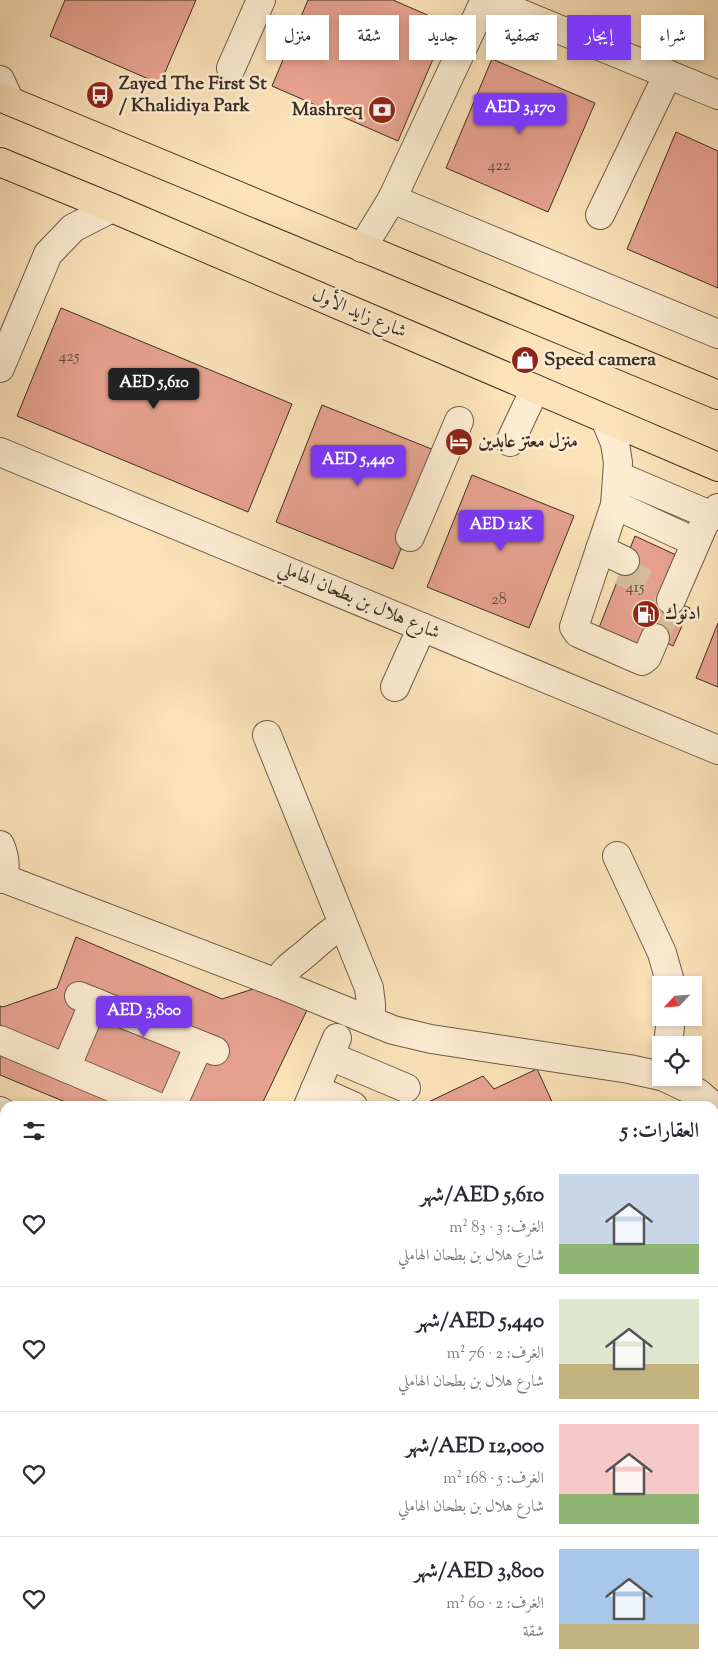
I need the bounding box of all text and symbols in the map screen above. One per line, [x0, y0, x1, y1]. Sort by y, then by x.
chip: منزل [266, 15, 329, 60]
chip: شقة [339, 15, 399, 60]
chip: جديد [409, 15, 476, 60]
chip: تصفية [486, 15, 557, 60]
chip: إيجار [567, 15, 631, 60]
chip: شراء [641, 15, 704, 60]
place label: Zayed The First St / Khalidiya Park [119, 71, 267, 120]
bus stop icon: Zayed The First St / Khalidiya Park [85, 80, 115, 110]
pin: AED 3,170 [463, 92, 577, 135]
bank icon: Mashreq [367, 95, 397, 125]
place label: Mashreq [292, 97, 363, 124]
text: AED 3,170 [485, 97, 555, 120]
house number: 422 [487, 155, 511, 178]
street label: شارع زايد الأول [307, 280, 411, 346]
shop icon: Speed camera [510, 345, 540, 375]
house number: 425 [58, 346, 80, 369]
place label: Speed camera [544, 347, 656, 374]
pin: AED 5,610 [97, 368, 211, 410]
text: AED 5,610 [119, 372, 189, 395]
hotel icon: منزل معتز عابدين [444, 427, 474, 457]
place label: منزل معتز عابدين [478, 429, 578, 456]
pin: AED 5,440 [301, 444, 415, 487]
text: AED 5,440 [322, 449, 394, 472]
pin: AED 12K [455, 510, 547, 552]
text: AED 12K [469, 514, 533, 537]
street label: شارع هلال بن بطحان الهاملي [273, 555, 444, 650]
house number: 415 [626, 577, 645, 600]
house number: 28 [491, 589, 507, 612]
fuel station icon: ادنوك [631, 599, 661, 629]
place label: ادنوك [665, 601, 700, 628]
north arrow [652, 976, 702, 1026]
map controls [652, 976, 702, 1086]
pin: AED 3,800 [87, 996, 201, 1038]
text: AED 3,800 [107, 1000, 181, 1023]
button: locate [652, 1036, 702, 1086]
icon: filters [20, 1117, 48, 1145]
text: العقارات: 5 [621, 1117, 699, 1147]
text: AED 5,610/شهر [420, 1181, 544, 1211]
icon: home [599, 1194, 659, 1254]
icon: heart [20, 1210, 48, 1238]
text: الغرف: 3 · 83 m² [449, 1217, 544, 1240]
text: شارع هلال بن بطحان الهاملي [398, 1245, 544, 1268]
text: AED 5,440/شهر [416, 1307, 544, 1337]
icon: home [599, 1319, 659, 1379]
icon: heart [20, 1335, 48, 1363]
text: الغرف: 2 · 76 m² [447, 1343, 544, 1366]
text: شارع هلال بن بطحان الهاملي [398, 1371, 544, 1394]
text: AED 12,000/شهر [405, 1432, 544, 1462]
icon: home [599, 1444, 659, 1504]
icon: heart [20, 1460, 48, 1488]
text: الغرف: 5 · 168 m² [443, 1468, 544, 1491]
text: شارع هلال بن بطحان الهاملي [398, 1496, 544, 1519]
text: AED 3,800/شهر [414, 1557, 544, 1587]
icon: home [599, 1569, 659, 1629]
icon: heart [20, 1585, 48, 1613]
text: الغرف: 2 · 60 m² [446, 1593, 544, 1616]
text: شقة [523, 1621, 544, 1644]

